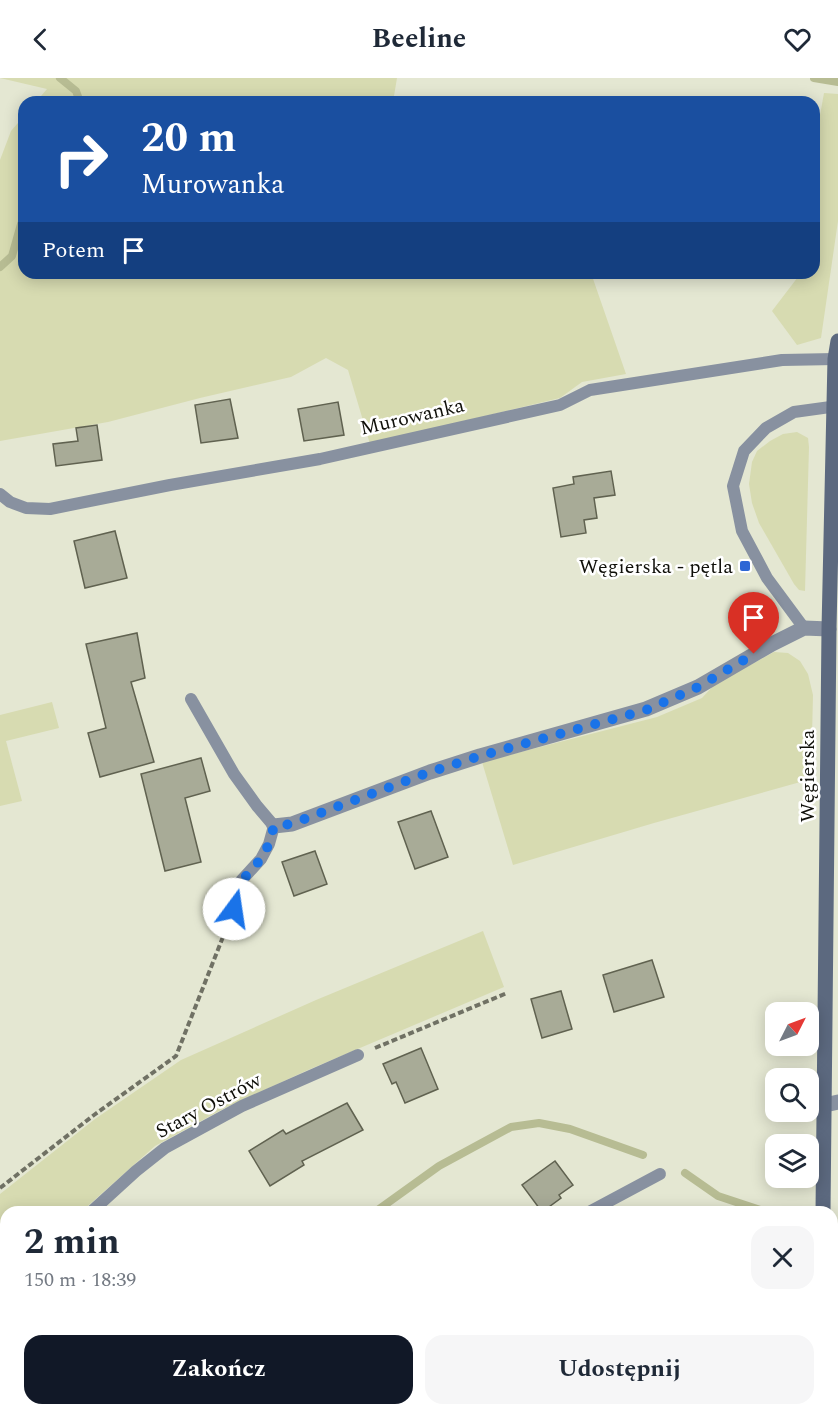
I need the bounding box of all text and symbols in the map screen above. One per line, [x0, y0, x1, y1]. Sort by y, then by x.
text: Beeline [372, 18, 466, 60]
icon: back [24, 23, 57, 56]
icon: heart [781, 23, 814, 56]
text: 20 m [141, 107, 236, 170]
icon: right [42, 120, 120, 198]
text: Murowanka [141, 164, 284, 206]
text: Potem [42, 234, 105, 267]
icon: arrive [117, 234, 150, 267]
street label: Murowanka [357, 390, 468, 444]
place label: Węgierska - pętla [579, 552, 733, 582]
marker: Węgierska - pętla [738, 559, 752, 573]
pin [728, 592, 779, 654]
icon: arrive [737, 601, 770, 634]
street label: Węgierska [793, 729, 823, 822]
position arrow [202, 877, 266, 941]
north arrow [765, 1002, 819, 1056]
map controls [765, 1002, 819, 1188]
street label: Stary Ostrów [150, 1065, 267, 1146]
button: search [765, 1068, 819, 1122]
button: layers [765, 1134, 819, 1188]
text: 2 min [24, 1215, 120, 1270]
button: close [751, 1226, 814, 1289]
text: 150 m · 18:39 [24, 1265, 136, 1295]
button: Zakończ [24, 1335, 413, 1404]
button: Udostępnij [425, 1335, 814, 1404]

